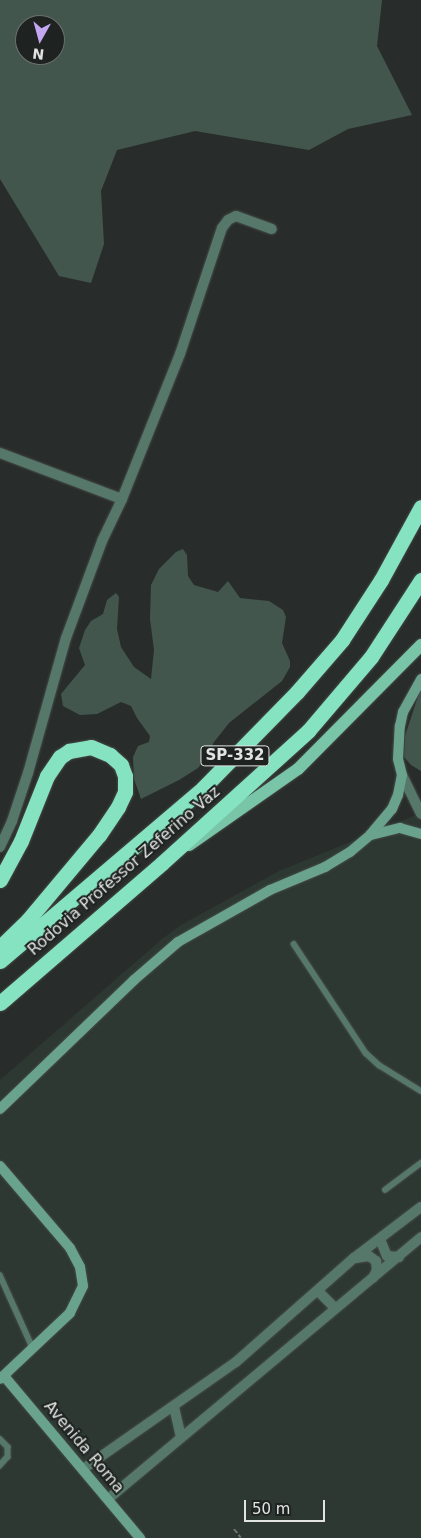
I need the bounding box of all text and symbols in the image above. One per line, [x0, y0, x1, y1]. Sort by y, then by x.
north arrow [15, 15, 65, 65]
text: N [32, 45, 45, 63]
road number: SP-332 [200, 744, 270, 768]
street label: Rodovia Professor Zeferino Vaz [24, 782, 224, 960]
street label: Avenida Roma [40, 1397, 128, 1497]
scale bar [246, 1490, 327, 1522]
text: 50 m [252, 1500, 290, 1518]

